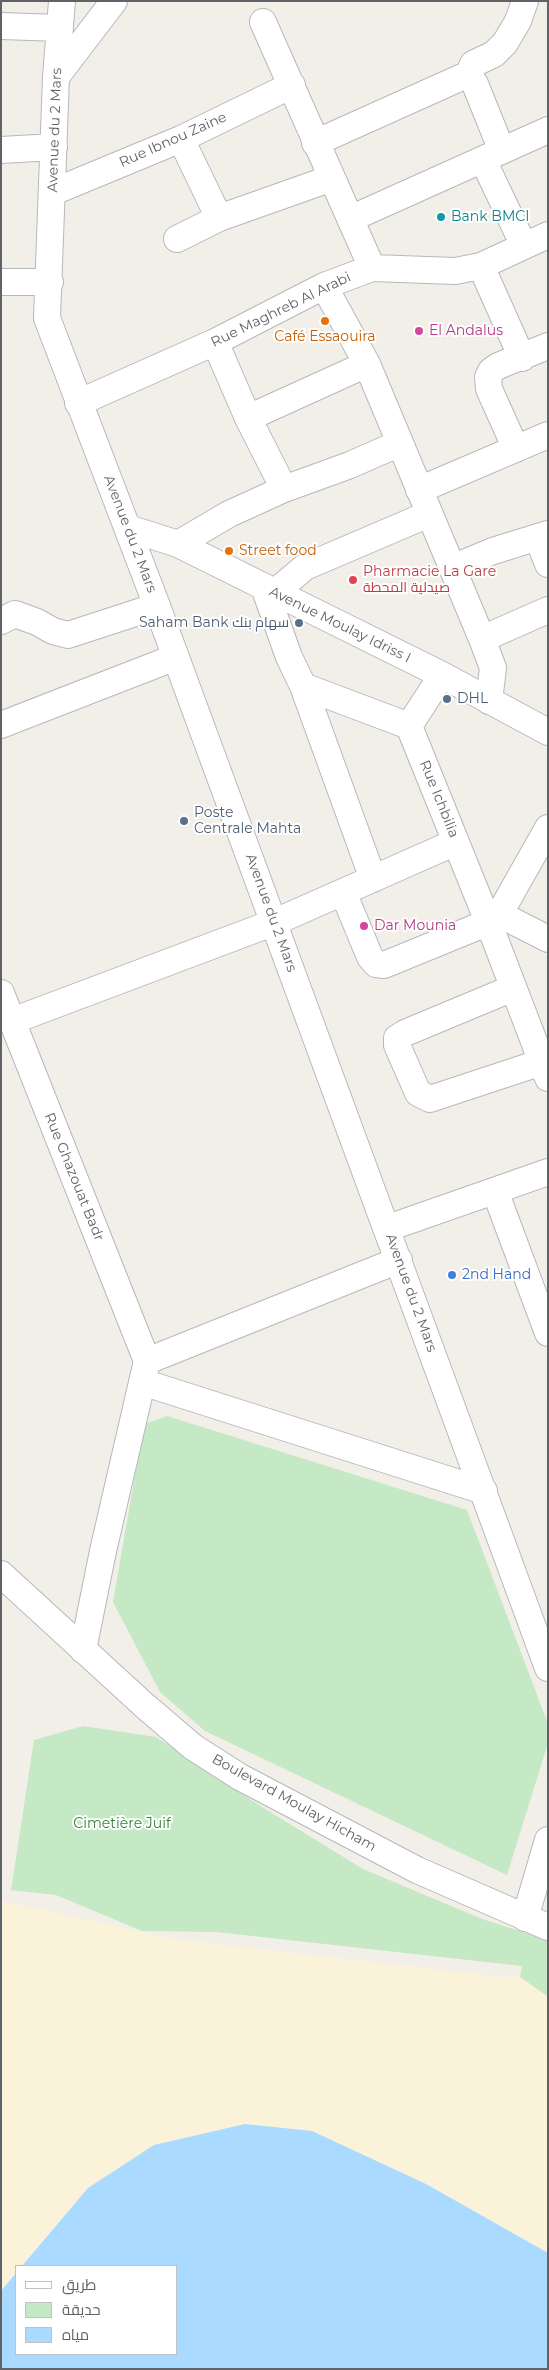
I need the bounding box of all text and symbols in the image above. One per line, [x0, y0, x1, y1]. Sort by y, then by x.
street label: Avenue du 2 Mars [44, 67, 66, 193]
street label: Rue Ibnou Zaine [117, 109, 229, 171]
place label: Bank BMCI [451, 209, 529, 225]
marker: Bank BMCI [435, 211, 447, 223]
street label: Rue Maghreb Al Arabi [208, 269, 354, 351]
marker: Café Essaouira [319, 315, 331, 327]
place label: El Andalus [429, 323, 503, 339]
marker: El Andalus [413, 325, 425, 337]
place label: Café Essaouira [274, 329, 376, 345]
street label: Avenue du 2 Mars [100, 473, 160, 595]
place label: Street food [239, 543, 317, 559]
marker: Street food [223, 545, 235, 557]
place label: Pharmacie La Gare صيدلية المحطة [363, 564, 496, 596]
marker: Pharmacie La Gare صيدلية المحطة [347, 574, 359, 586]
street label: Avenue Moulay Idriss I [266, 583, 414, 667]
place label: Saham Bank سهام بنك [139, 615, 289, 631]
marker: Saham Bank سهام بنك [293, 617, 305, 629]
place label: DHL [457, 691, 488, 707]
marker: DHL [441, 693, 453, 705]
street label: Rue Ichbilia [416, 758, 462, 840]
place label: Poste Centrale Mahta [194, 805, 301, 838]
marker: Poste Centrale Mahta [178, 815, 190, 827]
street label: Avenue du 2 Mars [242, 852, 300, 974]
place label: Dar Mounia [374, 918, 456, 934]
marker: Dar Mounia [358, 920, 370, 932]
street label: Rue Ghazouat Badr [41, 1110, 107, 1244]
street label: Avenue du 2 Mars [382, 1232, 440, 1354]
place label: 2nd Hand [462, 1267, 531, 1283]
marker: 2nd Hand [446, 1269, 458, 1281]
street label: Boulevard Moulay Hicham [209, 1751, 379, 1855]
park label: Cimetière Juif [73, 1816, 171, 1832]
legend [15, 2265, 178, 2355]
text: طريق [62, 2275, 96, 2294]
text: حديقة [62, 2300, 101, 2319]
text: مياه [62, 2325, 89, 2344]

